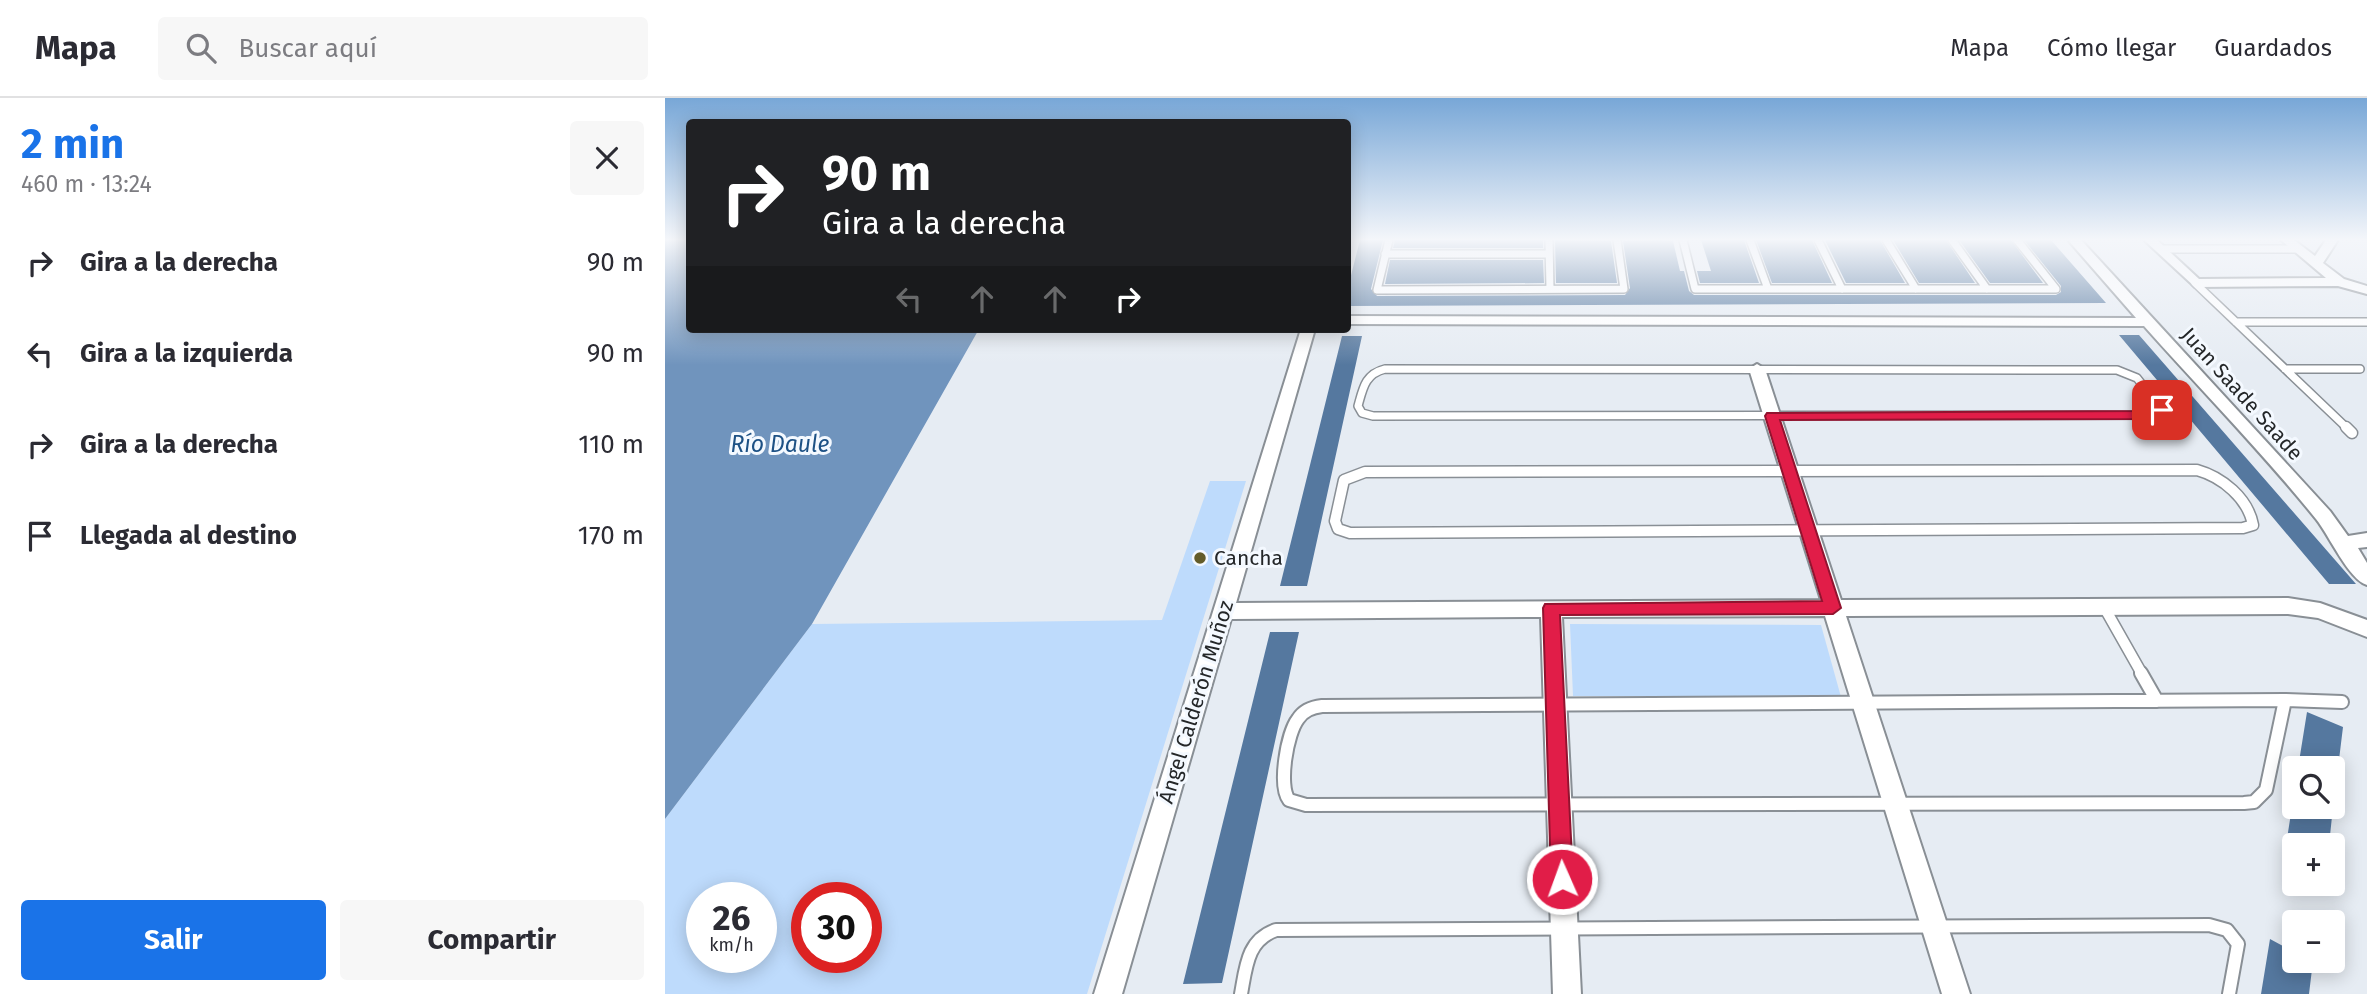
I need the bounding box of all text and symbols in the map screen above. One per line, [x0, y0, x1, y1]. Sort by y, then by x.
search box [158, 17, 648, 80]
text: Mapa [35, 28, 116, 68]
icon: search [182, 29, 220, 67]
text: Buscar aquí [238, 33, 377, 64]
text: Mapa [1950, 34, 2009, 62]
text: Cómo llegar [2047, 34, 2176, 62]
text: Guardados [2214, 34, 2332, 62]
text: 2 min [21, 119, 124, 169]
button: close [570, 121, 644, 195]
text: 90 m [822, 144, 931, 203]
icon: right [707, 147, 798, 238]
text: 460 m · 13:24 [21, 170, 152, 198]
text: Gira a la derecha [822, 204, 1066, 242]
icon: right [21, 244, 59, 282]
text: Gira a la derecha [80, 247, 278, 278]
text: 90 m [587, 247, 644, 278]
icon: left [890, 280, 928, 318]
icon: ahead [963, 280, 1001, 318]
icon: ahead [1036, 280, 1074, 318]
icon: right [1109, 280, 1147, 318]
street label: Juan Saade Saade [2176, 322, 2308, 466]
icon: left [21, 335, 59, 373]
text: Gira a la izquierda [80, 338, 293, 369]
text: 90 m [587, 338, 644, 369]
pin [2132, 380, 2192, 440]
icon: arrive [2143, 391, 2181, 429]
icon: right [21, 426, 59, 464]
text: Gira a la derecha [80, 429, 278, 460]
text: 110 m [578, 429, 644, 460]
water label: Río Daule [731, 430, 830, 458]
icon: arrive [21, 517, 59, 555]
text: Llegada al destino [80, 520, 297, 551]
text: 170 m [578, 520, 644, 551]
place label: Cancha [1214, 545, 1283, 571]
marker: Cancha [1192, 550, 1208, 566]
street label: Ángel Calderón Muñoz [1153, 597, 1239, 807]
map controls [2282, 756, 2345, 973]
button: search [2282, 756, 2345, 819]
button: + [2282, 833, 2345, 896]
position arrow [1525, 842, 1599, 916]
speed limit sign: 30 [791, 882, 882, 973]
text: 26 [713, 897, 750, 939]
button: Salir [21, 900, 326, 980]
button: Compartir [340, 900, 644, 980]
button: − [2282, 910, 2345, 973]
text: km/h [709, 934, 754, 956]

